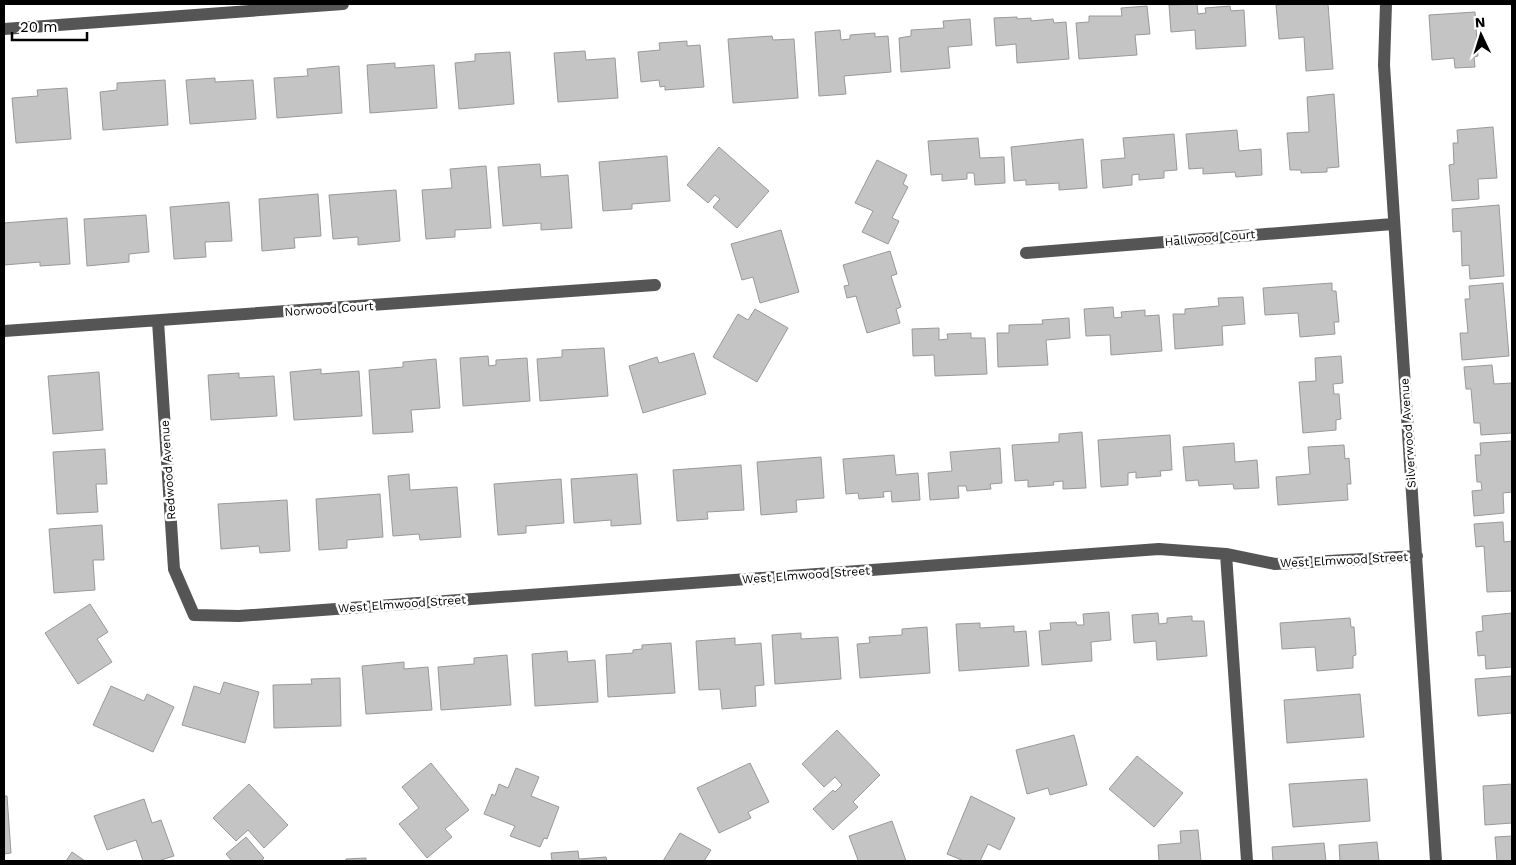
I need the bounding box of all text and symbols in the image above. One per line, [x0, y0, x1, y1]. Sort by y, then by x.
scale bar [12, 10, 88, 42]
north arrow [1456, 10, 1506, 60]
text: N [1474, 14, 1486, 30]
text: 20 m [20, 18, 58, 36]
street label: Hallwood Court [1164, 227, 1256, 249]
street label: Norwood Court [284, 299, 374, 319]
street label: Silverwood Avenue [1397, 378, 1419, 488]
street label: Redwood Avenue [158, 420, 178, 520]
street label: West Elmwood Street [1280, 550, 1408, 570]
street label: West Elmwood Street [742, 564, 870, 586]
street label: West Elmwood Street [338, 593, 466, 615]

